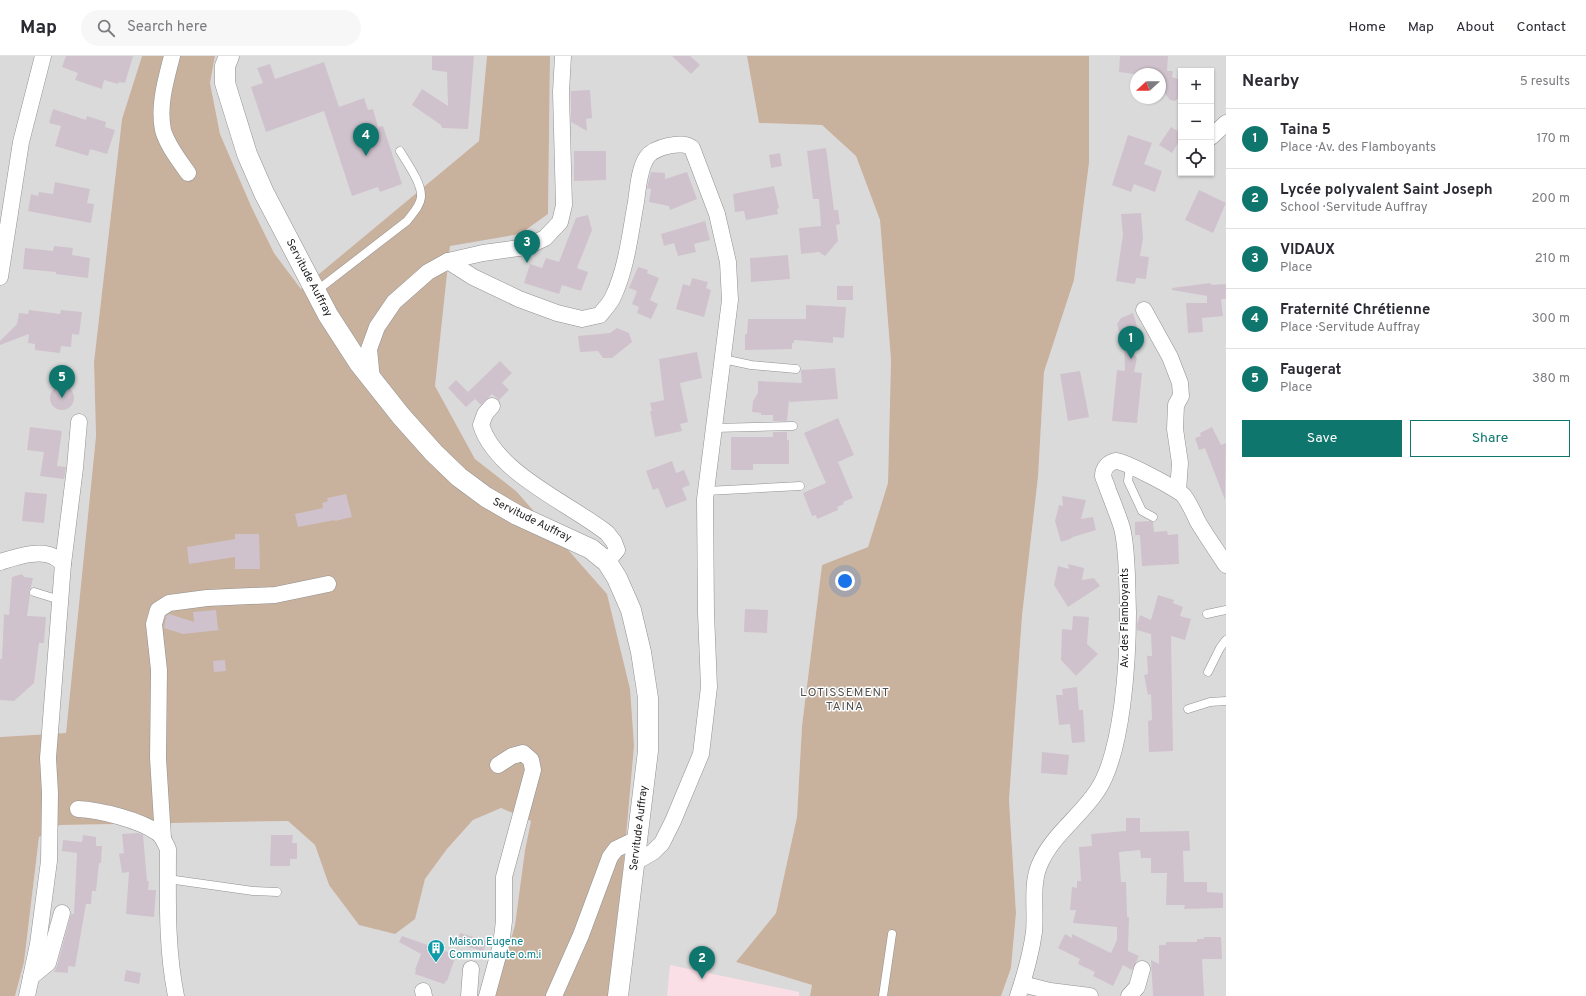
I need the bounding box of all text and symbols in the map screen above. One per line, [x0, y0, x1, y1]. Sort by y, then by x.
search box [81, 10, 361, 46]
text: Map [20, 16, 57, 40]
icon: search [95, 17, 117, 39]
text: Search here [127, 18, 207, 37]
text: Home [1349, 19, 1386, 36]
text: Map [1408, 19, 1434, 36]
text: About [1456, 19, 1495, 36]
text: Contact [1517, 19, 1566, 36]
north arrow [1130, 68, 1166, 104]
map controls [1178, 68, 1214, 176]
button: + [1178, 68, 1214, 104]
text: Nearby [1242, 71, 1299, 93]
text: 5 results [1520, 74, 1570, 90]
button: − [1178, 104, 1214, 140]
text: Taina 5 [1280, 121, 1331, 140]
pin: 4 [353, 123, 379, 156]
text: 1 [1252, 131, 1258, 147]
text: 170 m [1536, 131, 1570, 147]
button: locate [1178, 140, 1214, 176]
text: Place · Av. des Flamboyants [1280, 140, 1436, 156]
text: Lycée polyvalent Saint Joseph [1280, 181, 1493, 200]
text: 2 [1251, 191, 1259, 207]
text: 200 m [1531, 191, 1570, 207]
text: School · Servitude Auffray [1280, 200, 1428, 216]
pin: 3 [514, 230, 540, 263]
street label: Servitude Auffray [283, 237, 335, 319]
text: VIDAUX [1280, 241, 1335, 260]
text: 3 [1251, 251, 1259, 267]
text: 210 m [1535, 251, 1570, 267]
text: Place [1280, 260, 1312, 276]
text: Fraternité Chrétienne [1280, 301, 1430, 320]
text: 4 [1251, 311, 1259, 327]
text: 300 m [1532, 311, 1570, 327]
text: Place · Servitude Auffray [1280, 320, 1420, 336]
pin: 1 [1118, 326, 1144, 359]
text: Faugerat [1280, 361, 1341, 380]
pin: 5 [49, 365, 75, 398]
text: 5 [1251, 371, 1259, 387]
text: 380 m [1532, 371, 1570, 387]
text: Place [1280, 380, 1312, 396]
button: Save [1242, 420, 1402, 457]
button: Share [1410, 420, 1570, 457]
street label: Servitude Auffray [490, 495, 574, 545]
street label: Av. des Flamboyants [1118, 568, 1132, 668]
your location [835, 571, 855, 591]
district label: LOTISSEMENT TAINA [800, 685, 890, 715]
street label: Servitude Auffray [627, 784, 651, 872]
place label: Maison Eugene Communaute o.m.i [449, 935, 541, 962]
building icon: Maison Eugene Communaute o.m.i [426, 938, 446, 963]
pin: 2 [689, 946, 715, 979]

